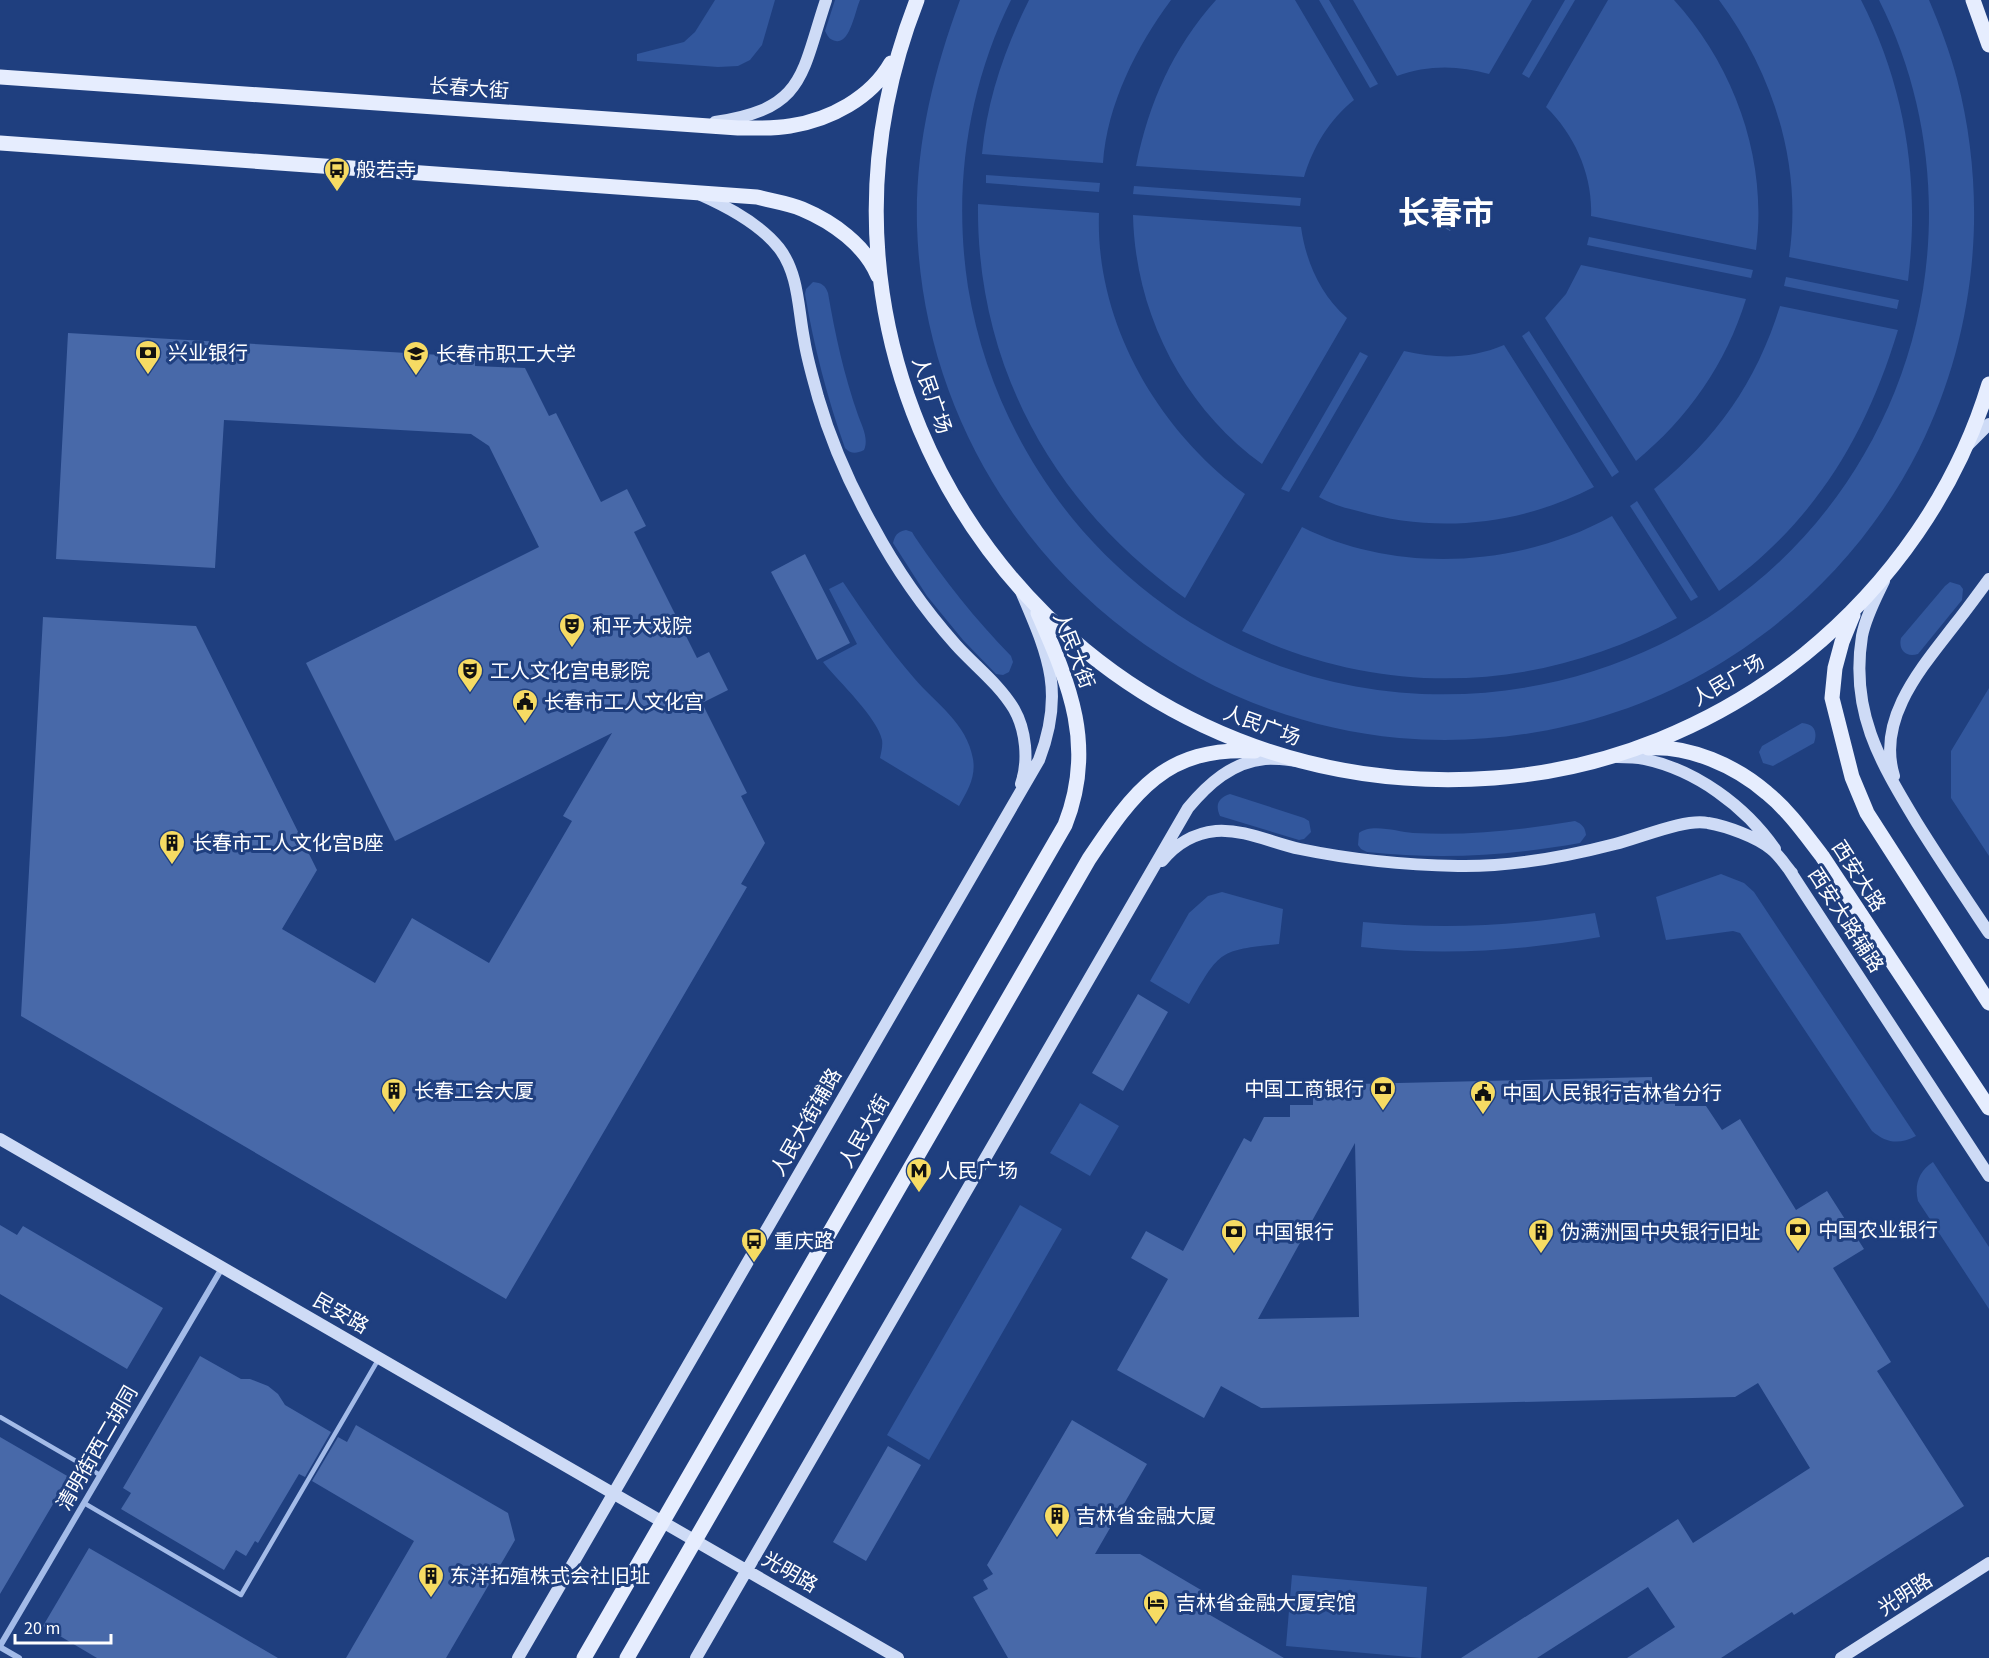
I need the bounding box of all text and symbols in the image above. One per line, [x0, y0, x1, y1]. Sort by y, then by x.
street label: 长春大街 [428, 72, 510, 106]
bus stop icon: 般若寺 [322, 155, 352, 193]
place label: 般若寺 [356, 157, 416, 185]
district label: 长春市 [1398, 191, 1494, 237]
bank icon: 兴业银行 [133, 338, 163, 376]
school or university icon: 长春市职工大学 [401, 339, 431, 377]
place label: 兴业银行 [168, 340, 248, 368]
place label: 长春市职工大学 [436, 341, 576, 369]
street label: 人民广场 [905, 353, 957, 438]
street label: 人民大街 [1046, 608, 1100, 693]
theatre icon: 和平大戏院 [557, 611, 587, 649]
place label: 和平大戏院 [592, 613, 692, 641]
street label: 人民广场 [1687, 648, 1770, 713]
theatre icon: 工人文化宫电影院 [455, 656, 485, 694]
place label: 工人文化宫电影院 [490, 658, 650, 686]
public building icon: 长春市工人文化宫 [510, 687, 540, 725]
place label: 长春市工人文化宫 [544, 689, 704, 717]
street label: 人民广场 [1219, 699, 1304, 753]
building icon: 长春市工人文化宫B座 [157, 828, 187, 866]
place label: 长春市工人文化宫B座 [192, 830, 384, 858]
street label: 西安大路 [1825, 835, 1892, 918]
street label: 西安大路辅路 [1801, 863, 1890, 978]
street label: 人民大街辅路 [765, 1064, 849, 1181]
bank icon: 中国工商银行 [1368, 1074, 1398, 1112]
building icon: 长春工会大厦 [379, 1076, 409, 1114]
place label: 中国工商银行 [1244, 1076, 1364, 1104]
place label: 长春工会大厦 [414, 1078, 534, 1106]
public building icon: 中国人民银行吉林省分行 [1468, 1078, 1498, 1116]
place label: 中国人民银行吉林省分行 [1502, 1080, 1722, 1108]
street label: 人民大街 [833, 1090, 897, 1173]
metro station icon: 人民广场 [904, 1156, 934, 1194]
place label: 人民广场 [938, 1158, 1018, 1186]
bank icon: 中国农业银行 [1783, 1215, 1813, 1253]
bank icon: 中国银行 [1219, 1217, 1249, 1255]
building icon: 伪满洲国中央银行旧址 [1526, 1217, 1556, 1255]
place label: 中国农业银行 [1818, 1217, 1938, 1245]
place label: 中国银行 [1254, 1219, 1334, 1247]
place label: 伪满洲国中央银行旧址 [1560, 1219, 1760, 1247]
bus stop icon: 重庆路 [739, 1226, 769, 1264]
place label: 重庆路 [774, 1228, 834, 1256]
street label: 民安路 [308, 1287, 373, 1341]
street label: 清明街西二胡同 [51, 1381, 145, 1516]
building icon: 吉林省金融大厦 [1042, 1501, 1072, 1539]
place label: 吉林省金融大厦 [1076, 1503, 1216, 1531]
street label: 光明路 [757, 1546, 822, 1600]
building icon: 东洋拓殖株式会社旧址 [416, 1561, 446, 1599]
place label: 东洋拓殖株式会社旧址 [450, 1563, 650, 1591]
street label: 光明路 [1873, 1567, 1938, 1623]
hotel icon: 吉林省金融大厦宾馆 [1141, 1588, 1171, 1626]
place label: 吉林省金融大厦宾馆 [1176, 1590, 1356, 1618]
scale bar [15, 1607, 111, 1645]
text: 20 m [24, 1616, 60, 1641]

